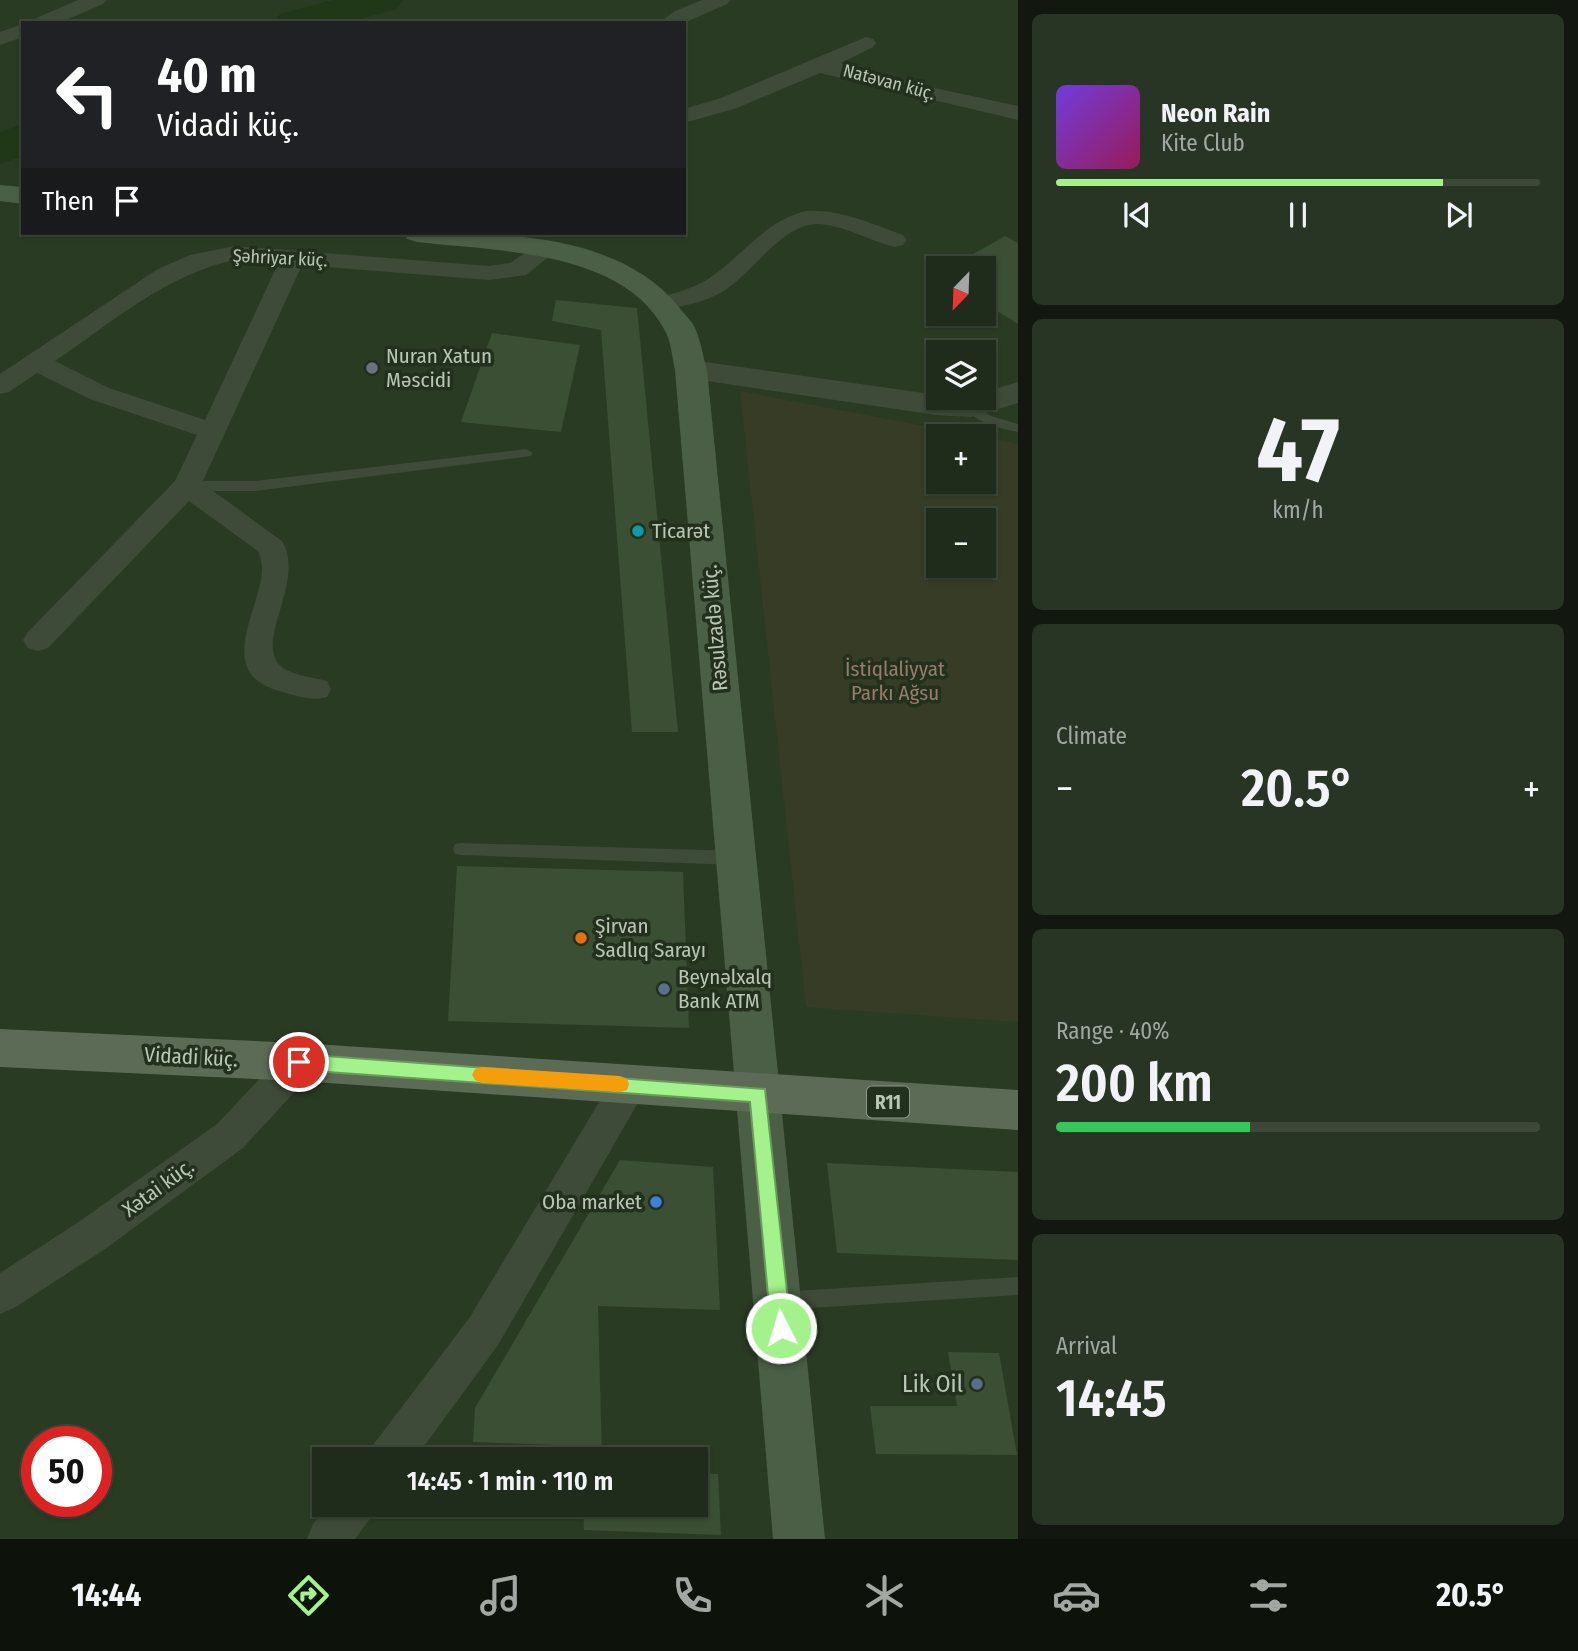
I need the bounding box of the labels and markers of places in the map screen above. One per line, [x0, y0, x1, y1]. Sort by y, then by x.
place label: Nuran Xatun Məscidi [386, 343, 492, 393]
marker: Nuran Xatun Məscidi [364, 360, 380, 376]
place label: Ticarət [652, 518, 710, 544]
marker: Ticarət [630, 523, 646, 539]
place label: Şirvan Sadlıq Sarayı [595, 913, 706, 963]
marker: Şirvan Sadlıq Sarayı [573, 930, 589, 946]
place label: Beynəlxalq Bank ATM [678, 964, 772, 1014]
marker: Beynəlxalq Bank ATM [656, 981, 672, 997]
pin [269, 1032, 329, 1092]
place label: Oba market [542, 1189, 642, 1215]
marker: Oba market [648, 1194, 664, 1210]
place label: Lik Oil [902, 1370, 963, 1398]
marker: Lik Oil [969, 1376, 985, 1392]

